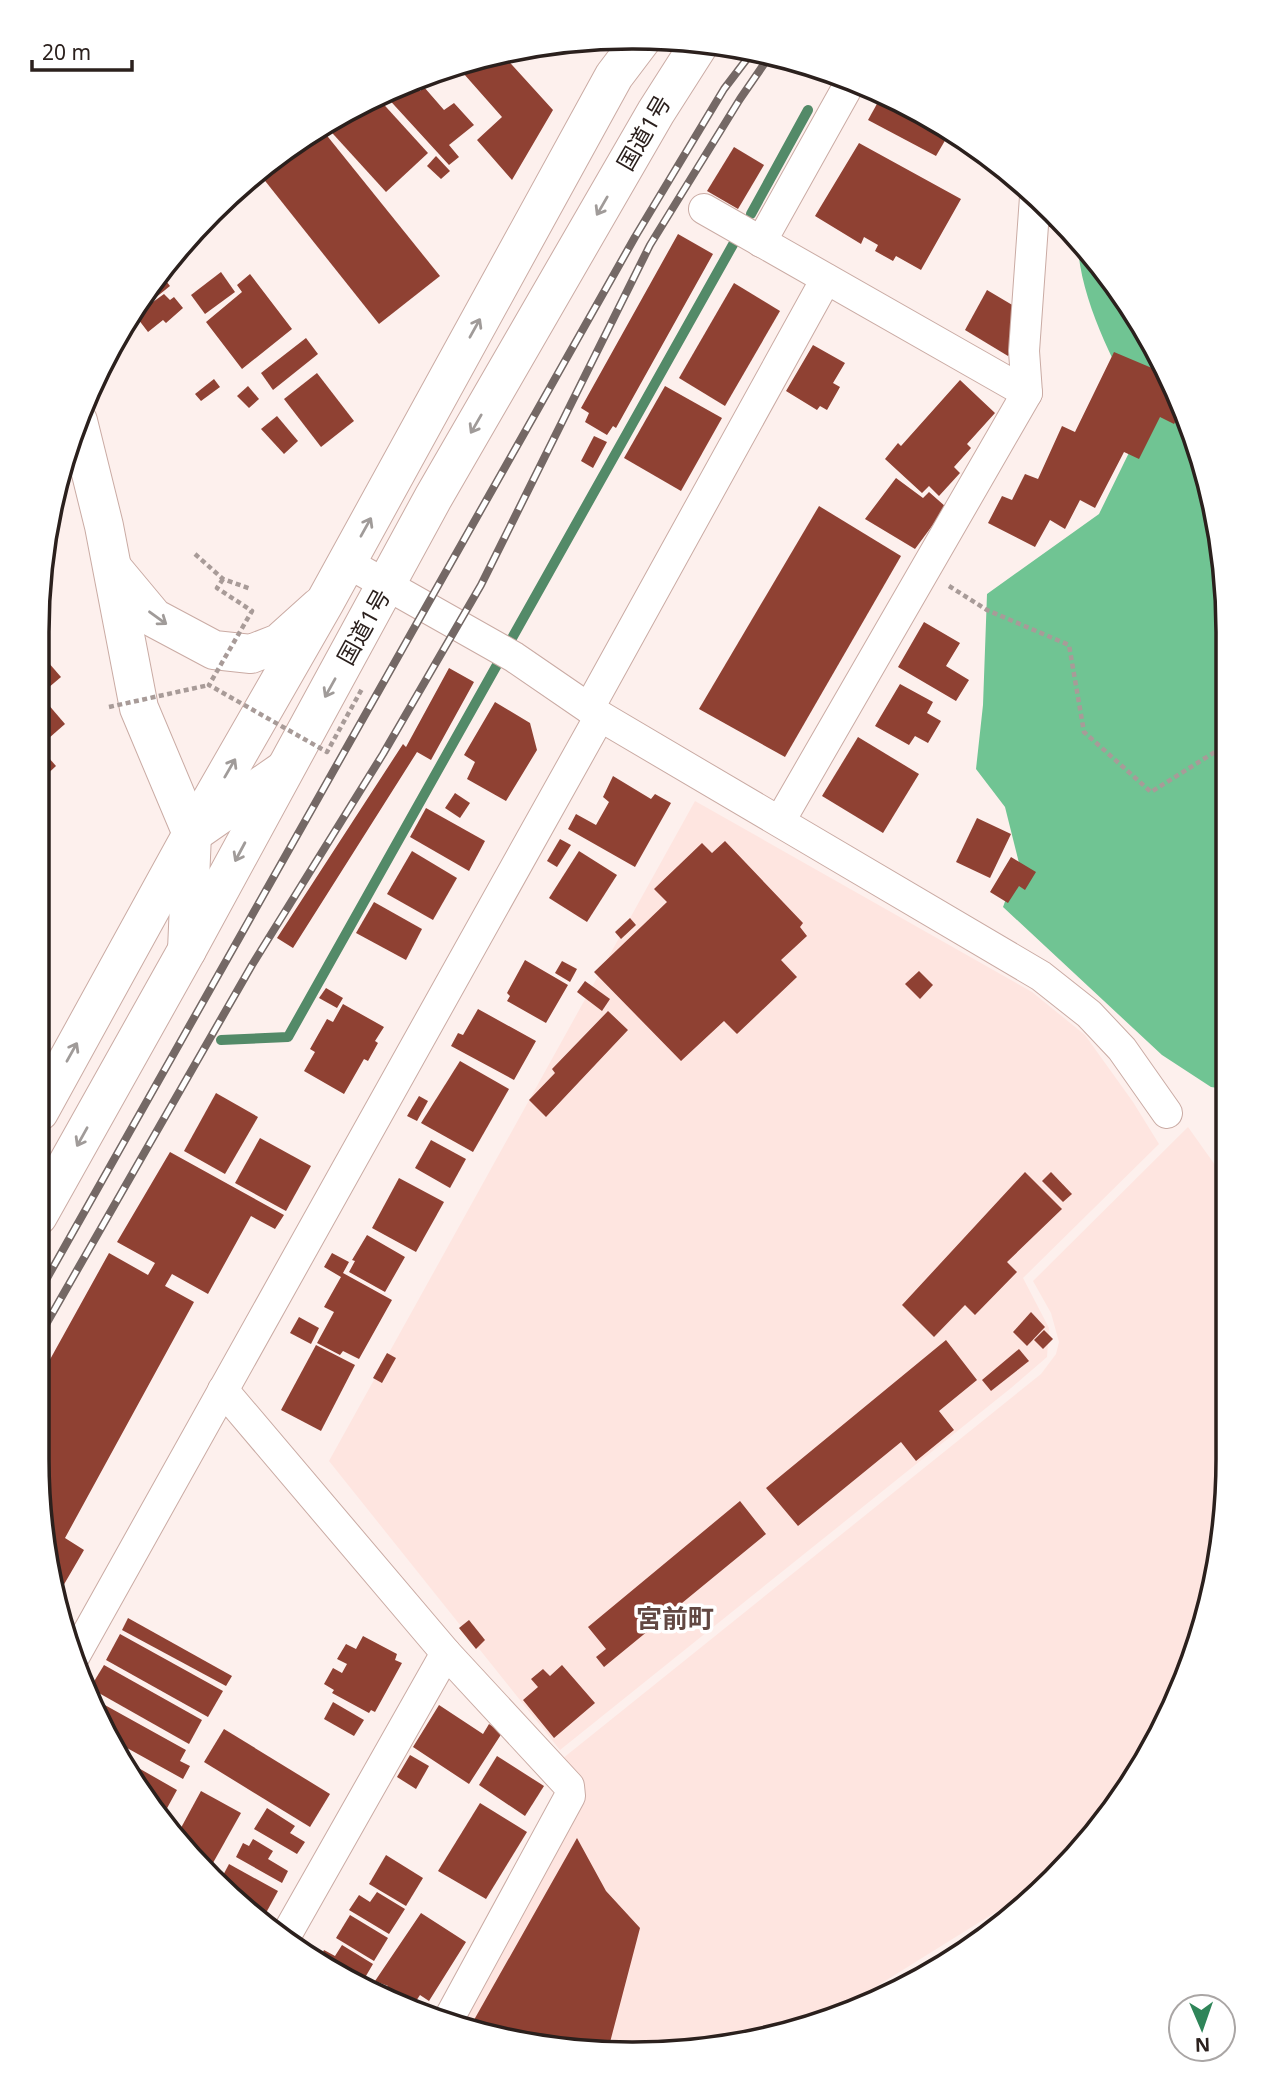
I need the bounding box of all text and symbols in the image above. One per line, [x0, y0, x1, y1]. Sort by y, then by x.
scale bar [32, 28, 131, 72]
text: 20 m [42, 38, 91, 66]
street label: 国道1号 [609, 89, 678, 176]
one-way arrow [595, 195, 608, 216]
one-way arrow [469, 318, 483, 338]
one-way arrow [469, 414, 483, 434]
one-way arrow [360, 517, 373, 538]
street label: 国道1号 [329, 583, 397, 670]
one-way arrow [149, 610, 168, 625]
one-way arrow [323, 677, 337, 697]
one-way arrow [224, 758, 237, 779]
one-way arrow [233, 841, 246, 862]
one-way arrow [65, 1043, 79, 1063]
one-way arrow [75, 1126, 88, 1147]
district label: 宮前町 [636, 1600, 714, 1636]
north arrow [1167, 1993, 1237, 2063]
text: N [1194, 2032, 1211, 2058]

